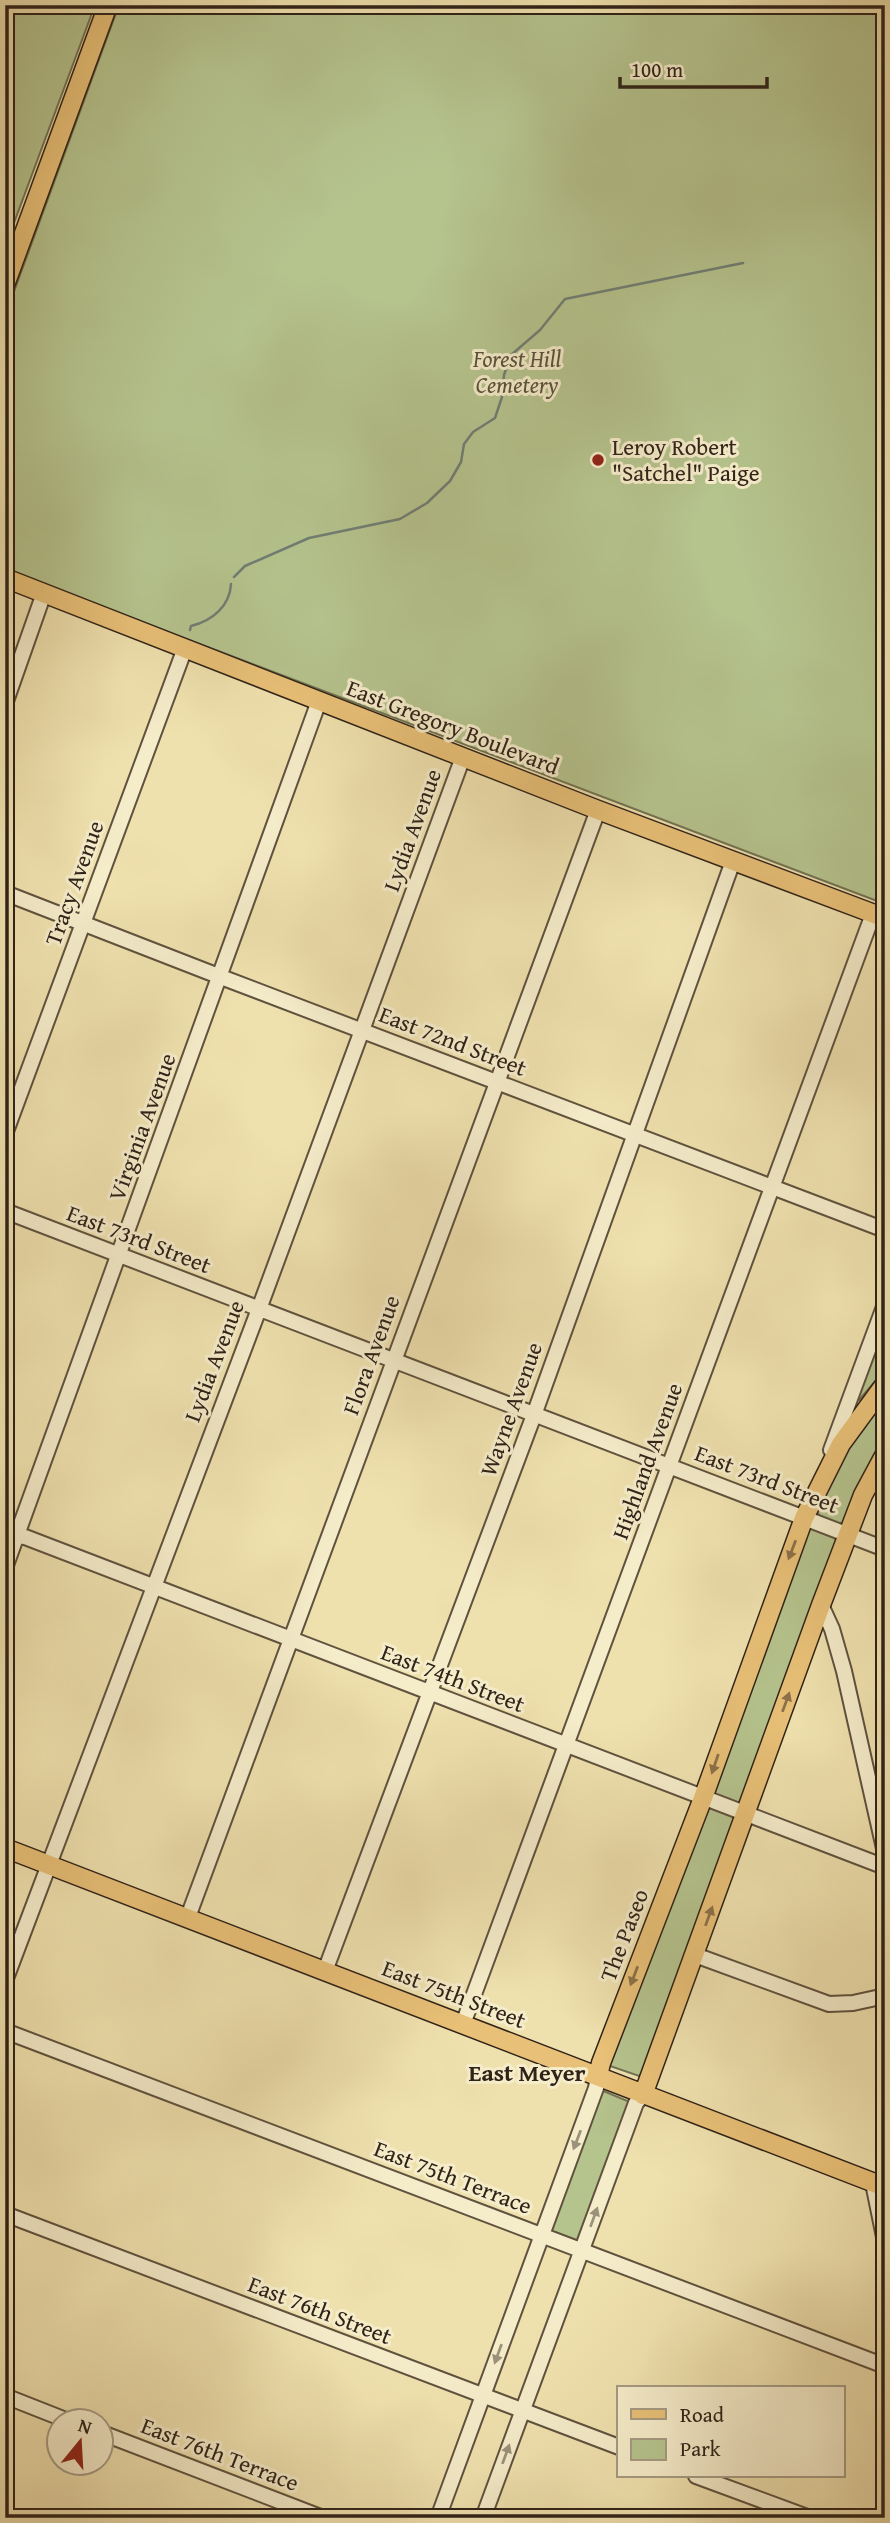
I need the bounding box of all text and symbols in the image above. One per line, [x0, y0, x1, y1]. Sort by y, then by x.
scale bar [620, 46, 768, 90]
text: 100 m [631, 54, 683, 85]
park label: Forest Hill Cemetery [472, 342, 561, 401]
place label: Leroy Robert "Satchel" Paige [612, 430, 759, 489]
marker: Leroy Robert "Satchel" Paige [590, 452, 606, 468]
street label: East Gregory Boulevard [342, 671, 565, 783]
street label: Lydia Avenue [374, 764, 449, 896]
street label: Tracy Avenue [36, 816, 111, 950]
street label: East 72nd Street [375, 997, 532, 1084]
street label: Virginia Avenue [100, 1048, 184, 1205]
street label: East 73rd Street [62, 1196, 216, 1281]
street label: Flora Avenue [334, 1290, 407, 1419]
street label: Lydia Avenue [175, 1295, 252, 1426]
street label: Wayne Avenue [471, 1337, 550, 1480]
street label: Highland Avenue [603, 1378, 690, 1544]
street label: East 73rd Street [690, 1436, 844, 1521]
one-way arrow [787, 1539, 798, 1560]
street label: East 74th Street [377, 1635, 530, 1720]
one-way arrow [781, 1691, 792, 1712]
one-way arrow [709, 1753, 720, 1774]
street label: The Paseo [591, 1884, 656, 1986]
one-way arrow [704, 1905, 715, 1926]
street label: East 75th Street [378, 1951, 531, 2036]
one-way arrow [629, 1966, 640, 1987]
district label: East Meyer [469, 2055, 585, 2090]
one-way arrow [571, 2130, 582, 2151]
street label: East 75th Terrace [370, 2131, 537, 2222]
one-way arrow [589, 2207, 600, 2228]
street label: East 76th Street [244, 2267, 397, 2352]
one-way arrow [492, 2343, 503, 2364]
legend [617, 2386, 844, 2478]
text: Road [680, 2399, 725, 2430]
north arrow [46, 2408, 116, 2478]
street label: East 76th Terrace [137, 2408, 304, 2499]
text: N [75, 2411, 96, 2441]
text: Park [680, 2433, 721, 2464]
one-way arrow [501, 2443, 512, 2464]

